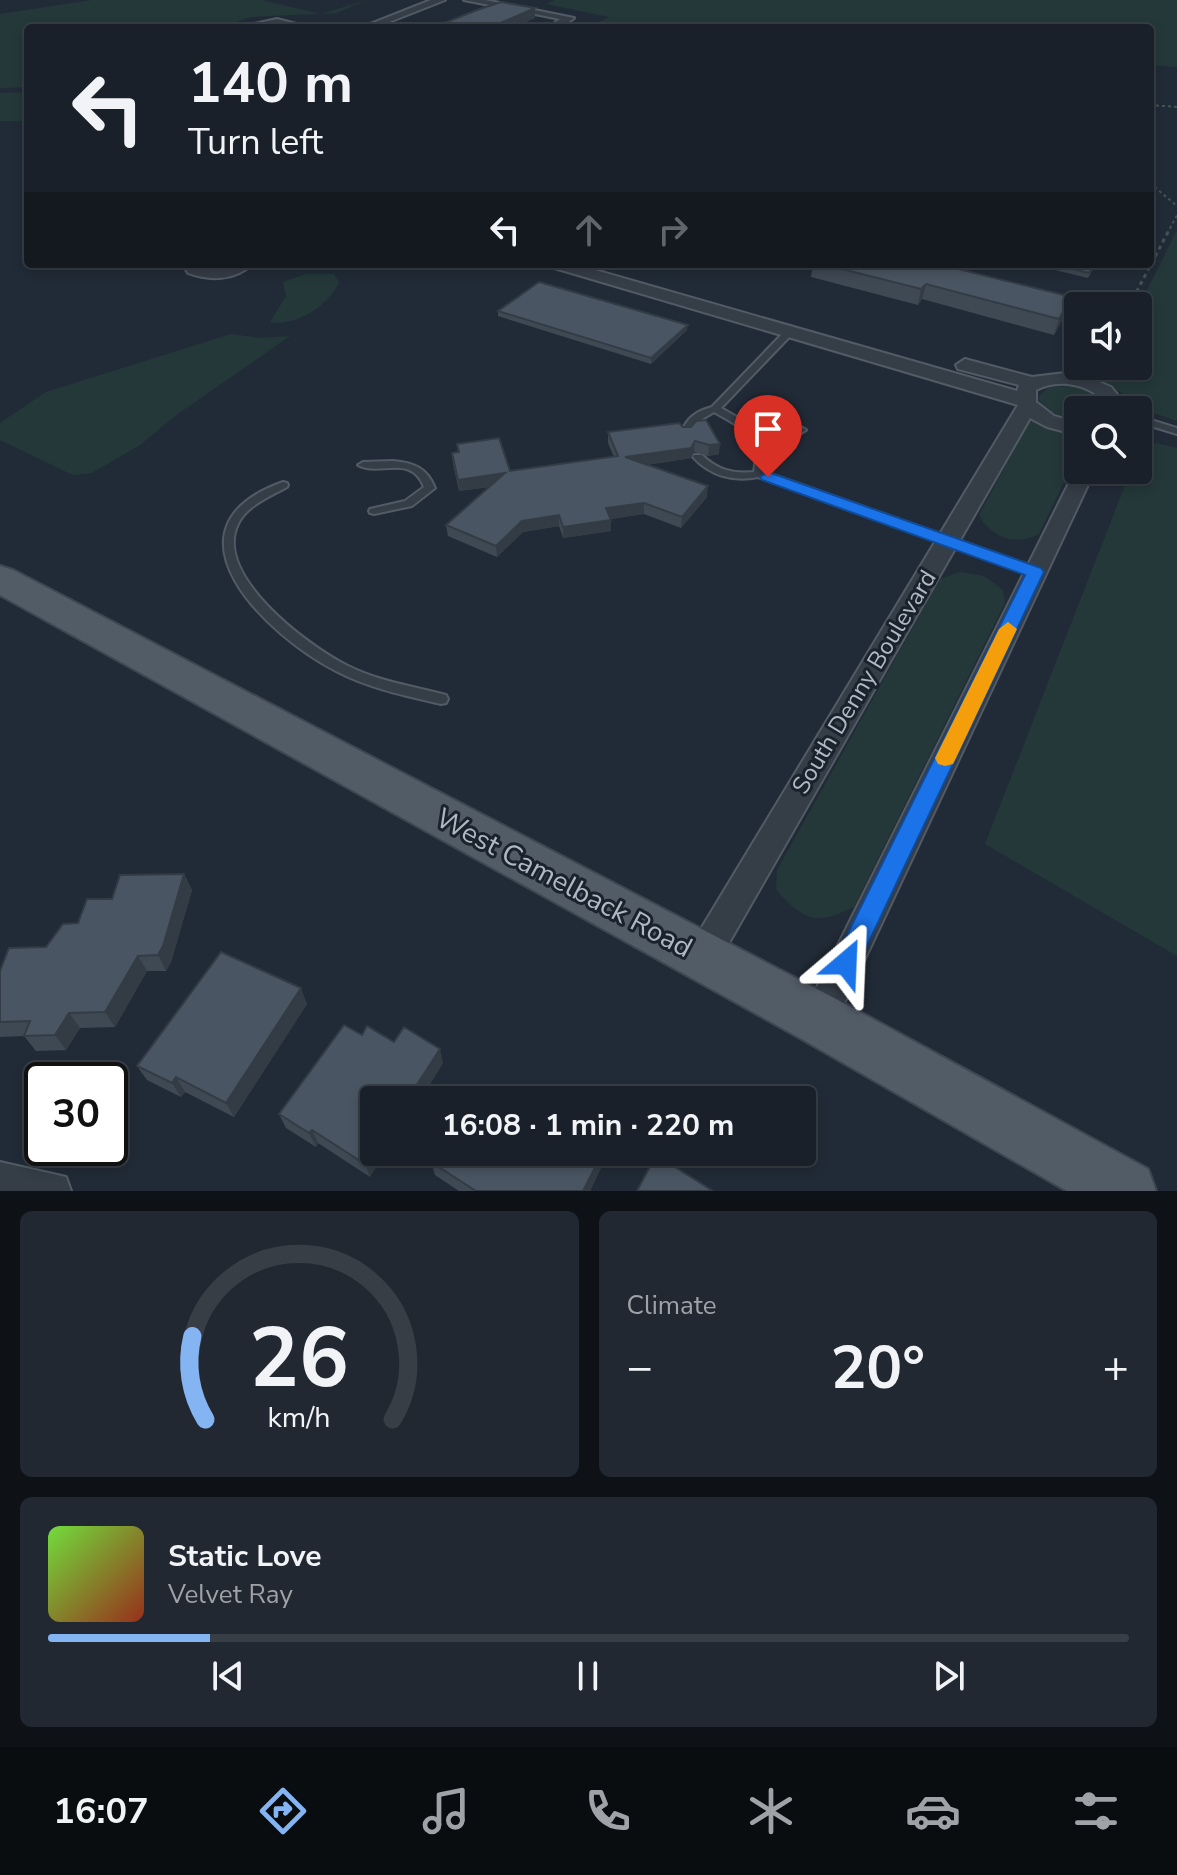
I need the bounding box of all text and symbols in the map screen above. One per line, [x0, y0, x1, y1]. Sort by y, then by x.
text: 140 m [188, 45, 353, 122]
icon: left [56, 56, 160, 160]
text: Turn left [188, 118, 323, 167]
icon: left [483, 208, 527, 252]
icon: ahead [567, 208, 611, 252]
icon: right [651, 208, 695, 252]
map controls [1064, 292, 1152, 484]
button: sound [1064, 292, 1152, 380]
pin [734, 395, 802, 477]
button: search [1064, 396, 1152, 484]
icon: arrive [746, 407, 790, 451]
street label: South Denny Boulevard [784, 564, 944, 800]
street label: West Camelback Road [429, 799, 699, 967]
position arrow [804, 921, 888, 1005]
speed limit sign: 30 [24, 1062, 128, 1166]
text: 16:08 · 1 min · 220 m [442, 1105, 734, 1146]
text: Climate [627, 1288, 717, 1323]
text: 26 [249, 1302, 349, 1415]
text: 20° [830, 1327, 925, 1409]
text: − [627, 1338, 653, 1398]
text: + [1103, 1338, 1129, 1398]
text: km/h [268, 1398, 331, 1437]
text: Static Love [168, 1536, 322, 1577]
text: Velvet Ray [168, 1577, 293, 1612]
icon: previous [206, 1654, 250, 1698]
icon: pause [566, 1654, 610, 1698]
icon: next [927, 1654, 971, 1698]
icon: directions [255, 1783, 311, 1839]
icon: music [418, 1783, 474, 1839]
icon: phone [580, 1783, 636, 1839]
icon: climate [743, 1783, 799, 1839]
icon: car [905, 1783, 961, 1839]
icon: filters [1068, 1783, 1124, 1839]
text: 16:07 [53, 1787, 149, 1836]

